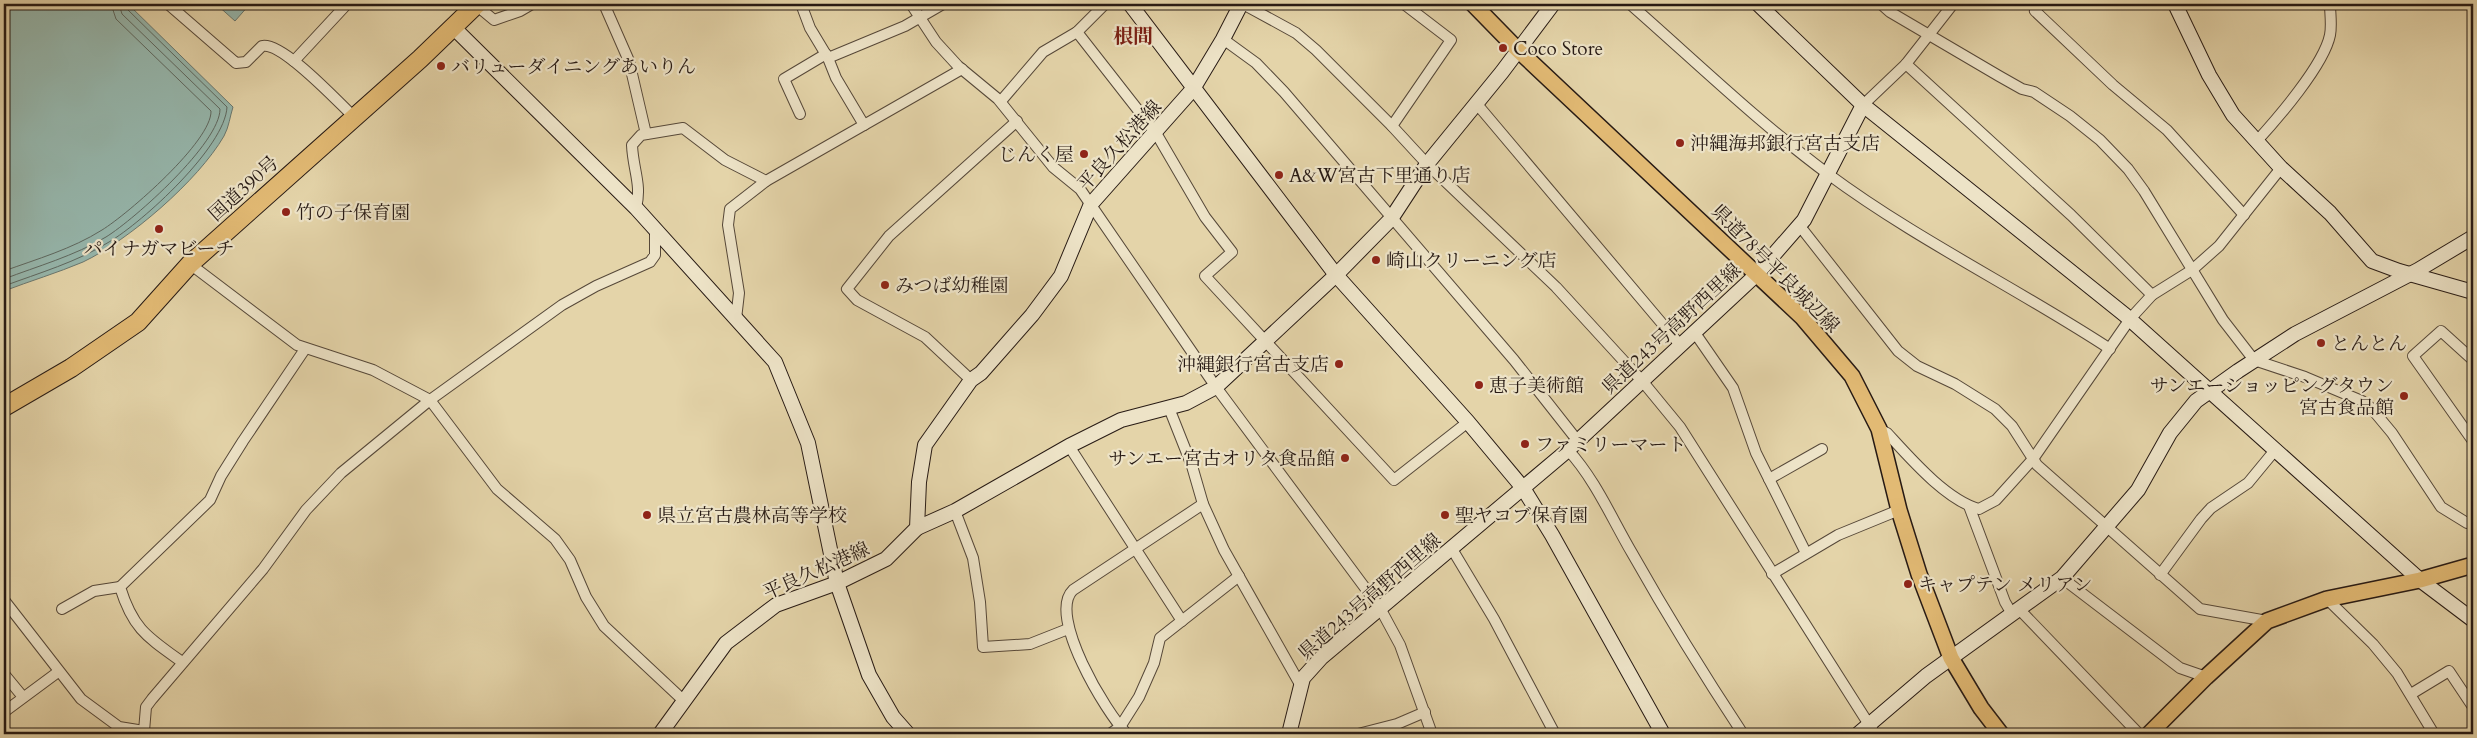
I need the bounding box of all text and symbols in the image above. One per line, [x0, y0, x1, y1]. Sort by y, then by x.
district label: 根間 [1113, 23, 1153, 50]
place label: Coco Store [1513, 36, 1603, 62]
marker: Coco Store [1497, 42, 1509, 54]
place label: バリューダイニングあいりん [451, 54, 696, 80]
marker: バリューダイニングあいりん [435, 60, 447, 72]
street label: 平良久松港線 [1072, 95, 1168, 197]
place label: 沖縄海邦銀行宮古支店 [1690, 131, 1880, 157]
marker: 沖縄海邦銀行宮古支店 [1674, 137, 1686, 149]
place label: じんく屋 [998, 142, 1074, 168]
marker: じんく屋 [1078, 148, 1090, 160]
street label: 国道390号 [203, 150, 284, 227]
place label: A&W宮古下里通り店 [1289, 163, 1471, 189]
marker: A&W宮古下里通り店 [1273, 169, 1285, 181]
street label: 県道78号平良城辺線 [1705, 199, 1845, 339]
place label: 竹の子保育園 [296, 200, 410, 226]
marker: 竹の子保育園 [280, 206, 292, 218]
marker: パイナガマビーチ [153, 223, 165, 235]
place label: パイナガマビーチ [84, 236, 234, 262]
place label: 崎山クリーニング店 [1386, 248, 1557, 274]
marker: 崎山クリーニング店 [1370, 254, 1382, 266]
street label: 県道243号高野西里線 [1597, 257, 1747, 400]
place label: みつば幼稚園 [895, 273, 1009, 299]
marker: みつば幼稚園 [879, 279, 891, 291]
place label: とんとん [2331, 331, 2407, 357]
marker: とんとん [2315, 337, 2327, 349]
place label: 沖縄銀行宮古支店 [1177, 352, 1329, 378]
marker: 沖縄銀行宮古支店 [1333, 358, 1345, 370]
place label: 恵子美術館 [1489, 373, 1584, 399]
place label: サンエーショッピングタウン 宮古食品館 [2149, 373, 2394, 421]
marker: 恵子美術館 [1473, 379, 1485, 391]
marker: サンエーショッピングタウン 宮古食品館 [2398, 390, 2410, 402]
place label: ファミリーマート [1535, 432, 1687, 458]
marker: ファミリーマート [1519, 438, 1531, 450]
place label: サンエー宮古オリタ食品館 [1108, 446, 1335, 472]
marker: サンエー宮古オリタ食品館 [1339, 452, 1351, 464]
place label: 県立宮古農林高等学校 [657, 503, 847, 529]
place label: 聖ヤコブ保育園 [1455, 503, 1588, 529]
marker: 県立宮古農林高等学校 [641, 509, 653, 521]
marker: 聖ヤコブ保育園 [1439, 509, 1451, 521]
street label: 県道243号高野西里線 [1293, 528, 1447, 666]
street label: 平良久松港線 [759, 536, 874, 606]
place label: キャプテン メリアン [1918, 572, 2092, 598]
marker: キャプテン メリアン [1902, 578, 1914, 590]

